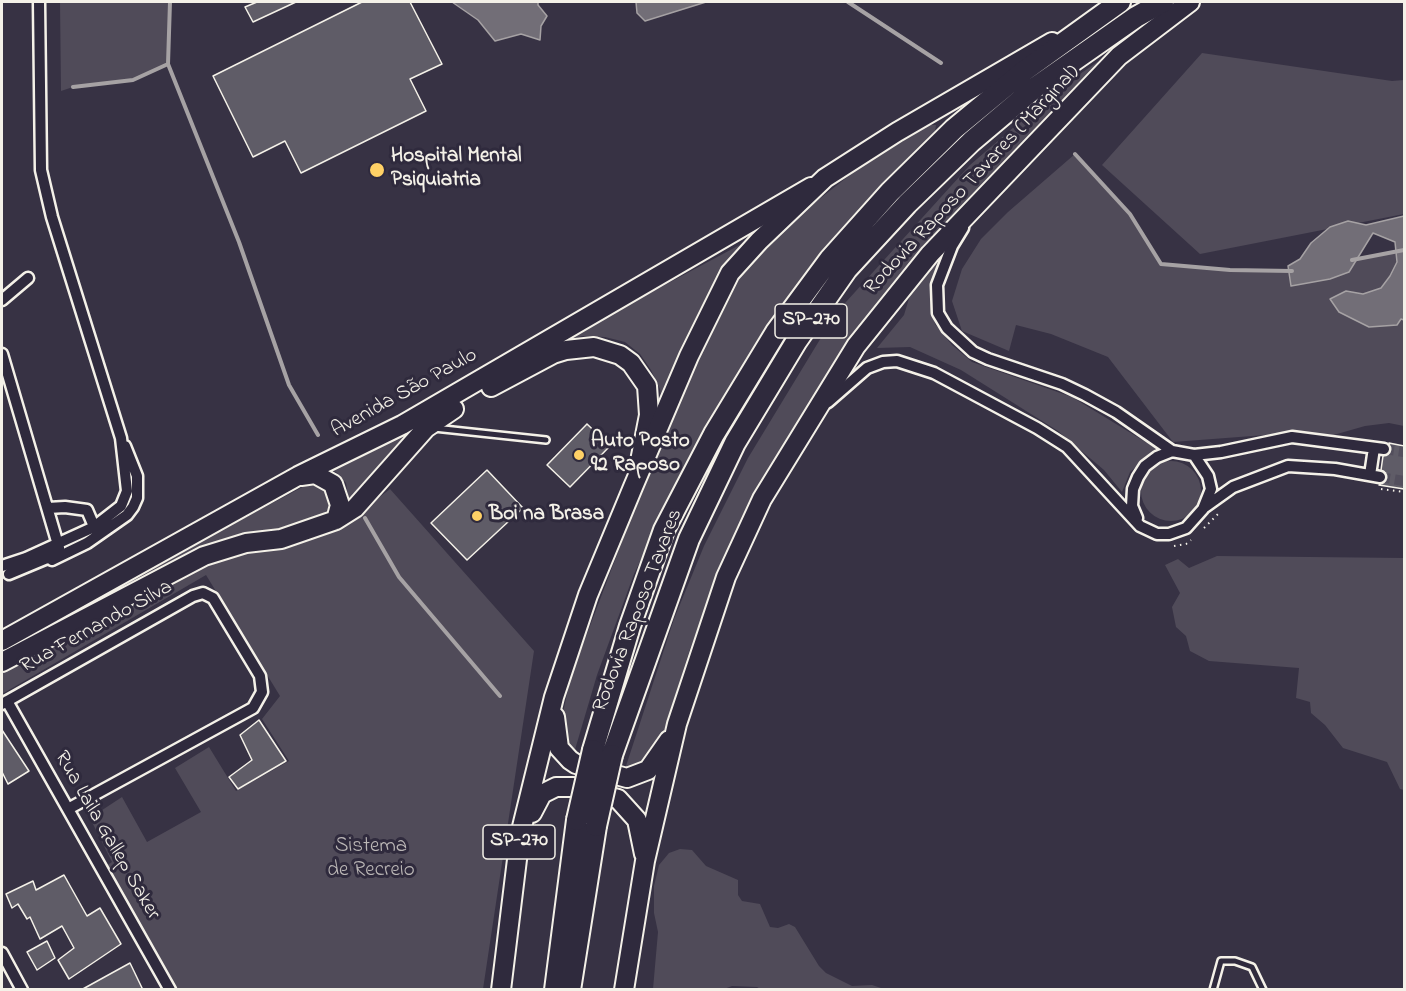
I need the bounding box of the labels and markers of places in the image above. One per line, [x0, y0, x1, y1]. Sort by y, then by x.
place label: Hospital Mental Psiquiatria [391, 145, 522, 195]
marker: Hospital Mental Psiquiatria [368, 161, 386, 179]
place label: Auto Posto 92 Raposo [591, 430, 690, 480]
marker: Auto Posto 92 Raposo [572, 448, 586, 462]
place label: Boi na Brasa [489, 503, 604, 529]
marker: Boi na Brasa [470, 509, 484, 523]

